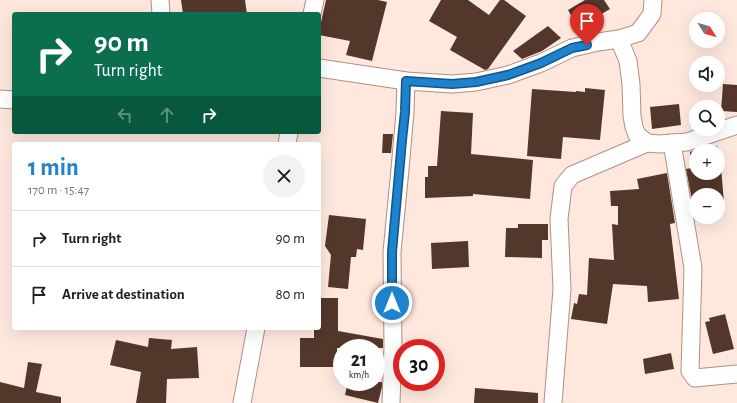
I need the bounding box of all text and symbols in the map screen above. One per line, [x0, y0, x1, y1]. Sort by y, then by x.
pin [570, 4, 604, 45]
icon: arrive [576, 10, 598, 32]
north arrow [689, 12, 725, 48]
map controls [689, 12, 725, 224]
icon: right [28, 28, 80, 80]
text: 90 m [94, 29, 149, 57]
button: sound [689, 56, 725, 92]
text: Turn right [94, 62, 163, 80]
button: search [689, 100, 725, 136]
icon: left [114, 104, 136, 126]
icon: ahead [156, 104, 178, 126]
icon: right [198, 104, 220, 126]
button: + [689, 144, 725, 180]
button: close [263, 155, 305, 197]
text: 1 min [28, 156, 79, 180]
text: 170 m · 15:47 [28, 184, 89, 197]
button: − [689, 188, 725, 224]
icon: right [28, 228, 50, 250]
text: Turn right [62, 231, 121, 246]
text: 90 m [276, 231, 305, 246]
position arrow [371, 282, 413, 324]
icon: arrive [28, 284, 50, 306]
text: Arrive at destination [62, 287, 185, 302]
text: 80 m [275, 287, 305, 302]
speed limit sign: 30 [393, 339, 445, 391]
text: 21 [351, 350, 367, 370]
text: km/h [349, 370, 369, 380]

